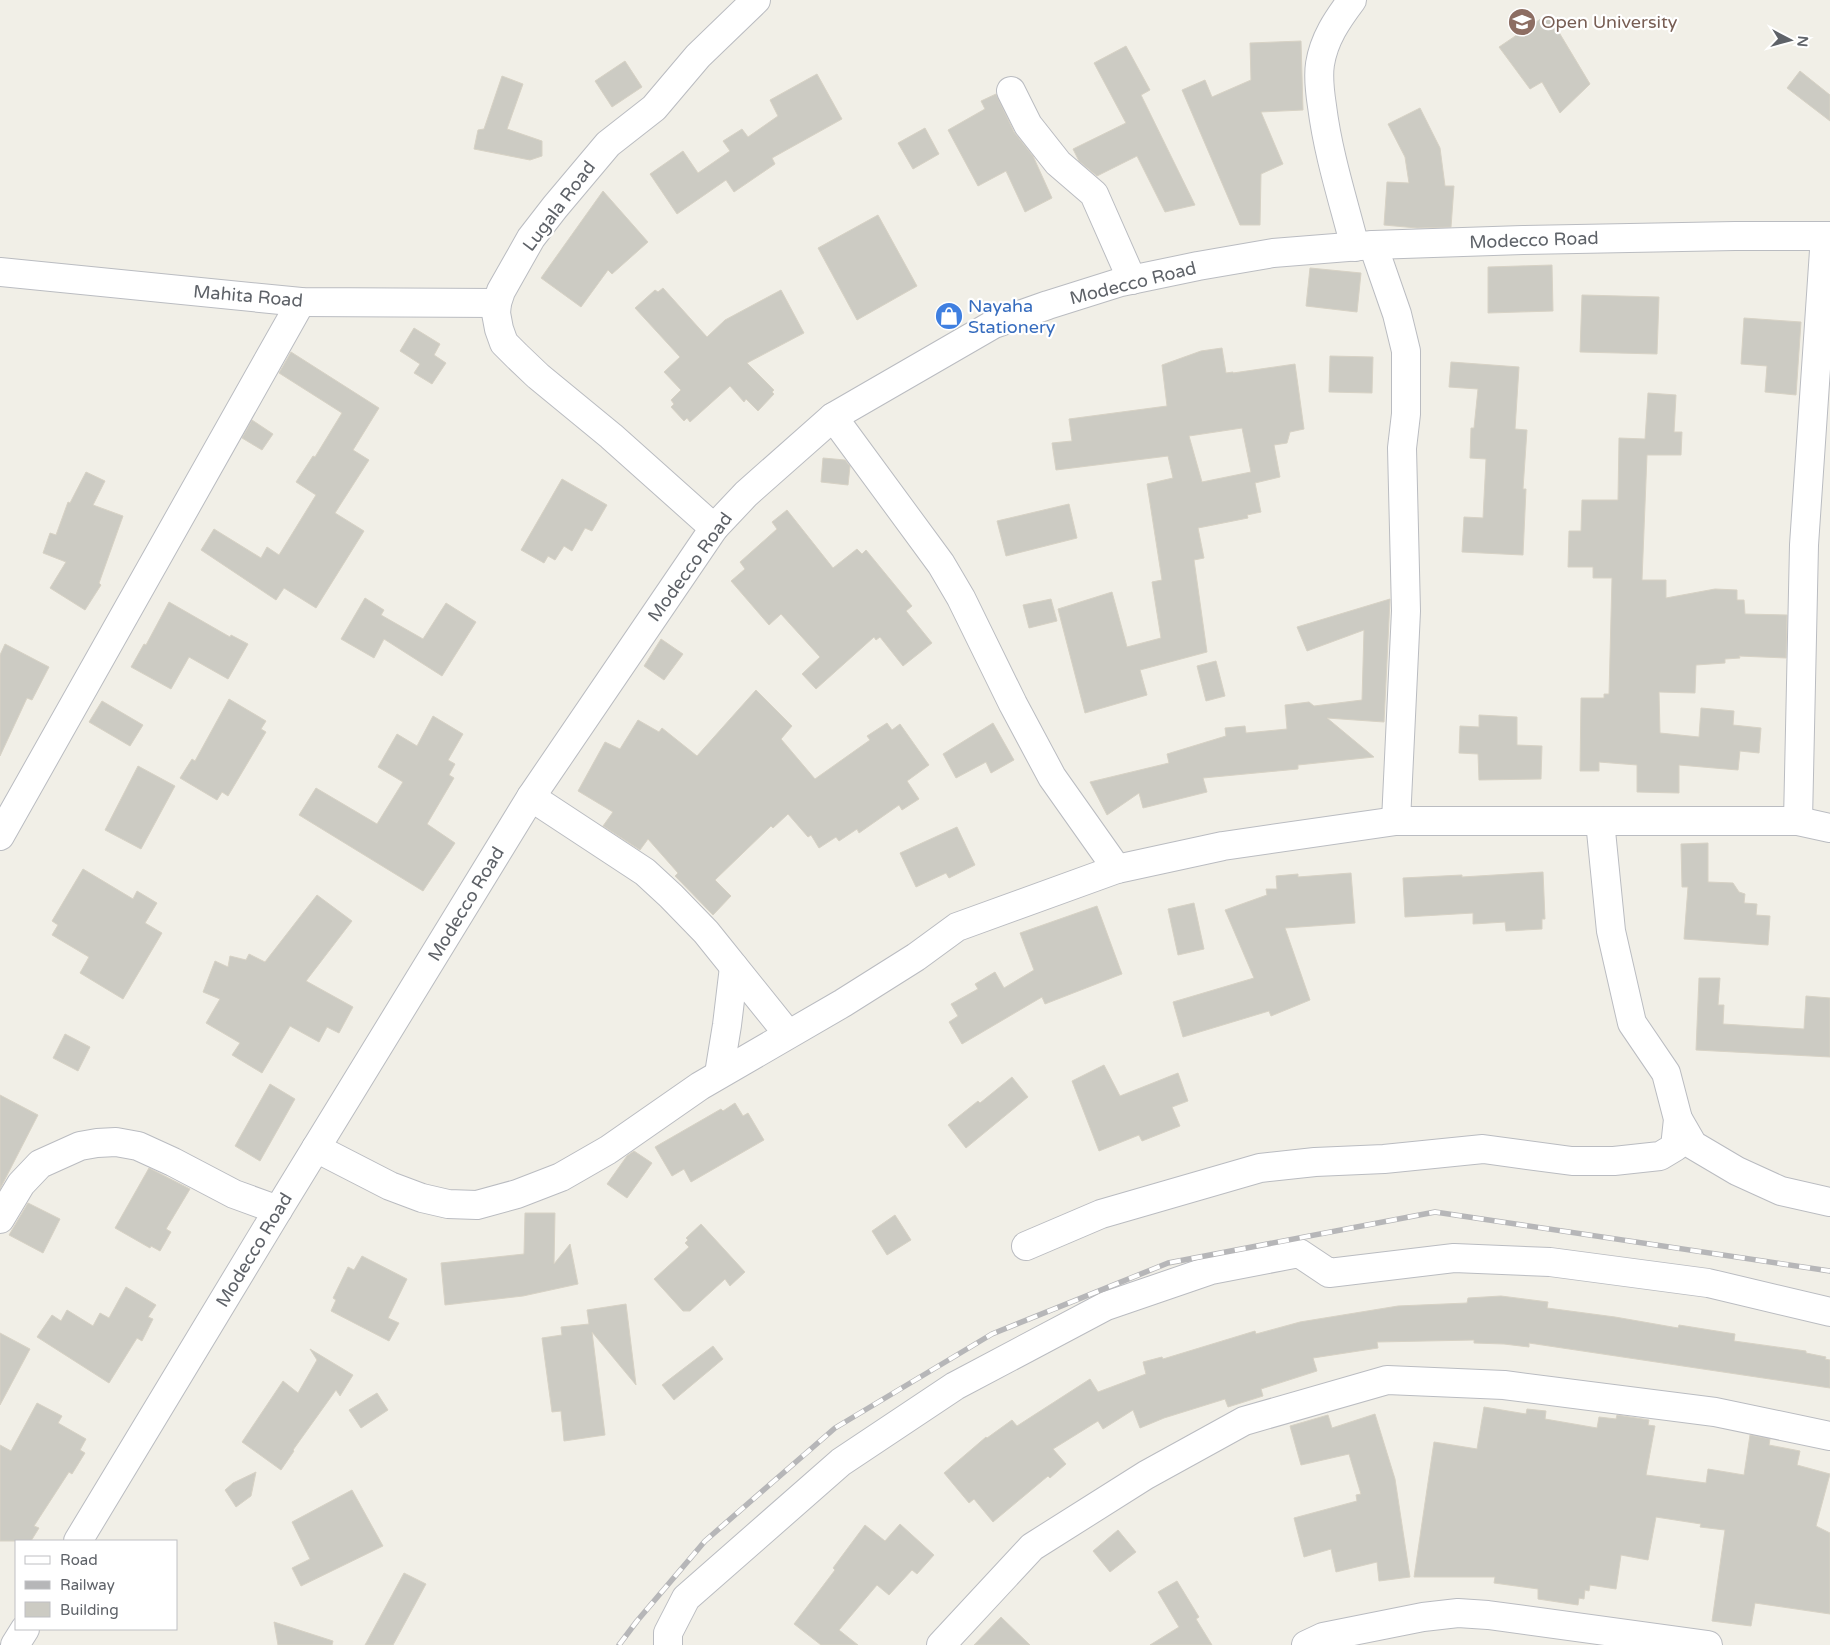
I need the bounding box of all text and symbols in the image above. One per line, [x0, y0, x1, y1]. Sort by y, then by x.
school or university icon: Open University [1507, 7, 1537, 37]
place label: Open University [1541, 11, 1678, 33]
north arrow [1765, 15, 1815, 65]
text: N [1793, 35, 1811, 48]
street label: Lugala Road [518, 157, 600, 255]
street label: Modecco Road [1469, 227, 1599, 253]
street label: Modecco Road [1067, 257, 1199, 309]
street label: Mahita Road [192, 280, 304, 312]
place label: Nayaha Stationery [968, 295, 1056, 338]
shop icon: Nayaha Stationery [934, 301, 964, 331]
street label: Modecco Road [643, 508, 737, 626]
street label: Modecco Road [423, 843, 509, 965]
street label: Modecco Road [211, 1189, 297, 1311]
legend [15, 1540, 178, 1630]
text: Road [60, 1551, 98, 1569]
text: Railway [60, 1576, 115, 1594]
text: Building [60, 1601, 119, 1619]

